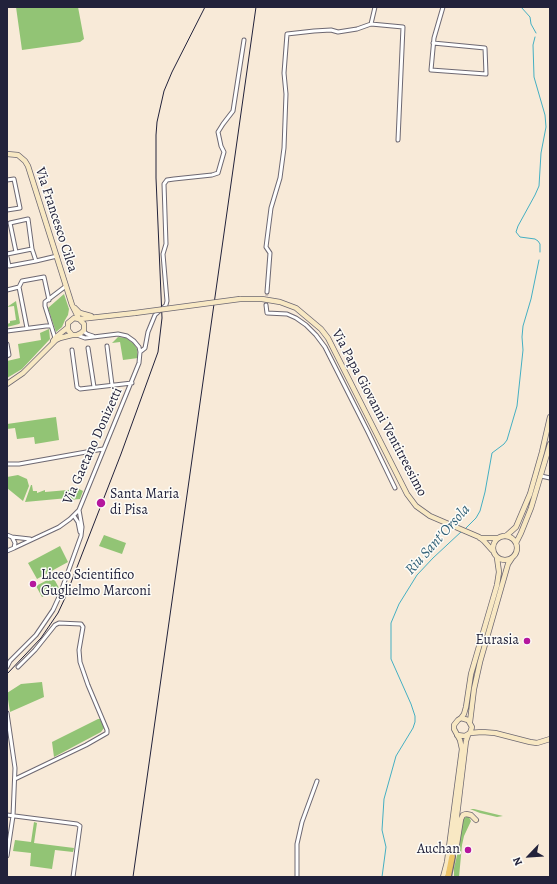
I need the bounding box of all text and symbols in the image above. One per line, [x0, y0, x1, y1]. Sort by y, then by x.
street label: Via Francesco Cilea [31, 165, 81, 275]
street label: Via Papa Giovanni Ventitreesimo [328, 327, 430, 499]
street label: Via Gaetano Donizetti [60, 385, 126, 507]
place label: Santa Maria di Pisa [110, 487, 179, 520]
marker: Santa Maria di Pisa [95, 497, 107, 509]
water label: Riu Sant'Orsola [402, 501, 474, 579]
place label: Liceo Scientifico Guglielmo Marconi [41, 568, 151, 600]
marker: Liceo Scientifico Guglielmo Marconi [28, 579, 38, 589]
place label: Eurasia [476, 633, 519, 649]
marker: Eurasia [522, 636, 532, 646]
north arrow [509, 836, 549, 876]
place label: Auchan [417, 842, 460, 858]
marker: Auchan [463, 845, 473, 855]
text: N [509, 854, 526, 868]

